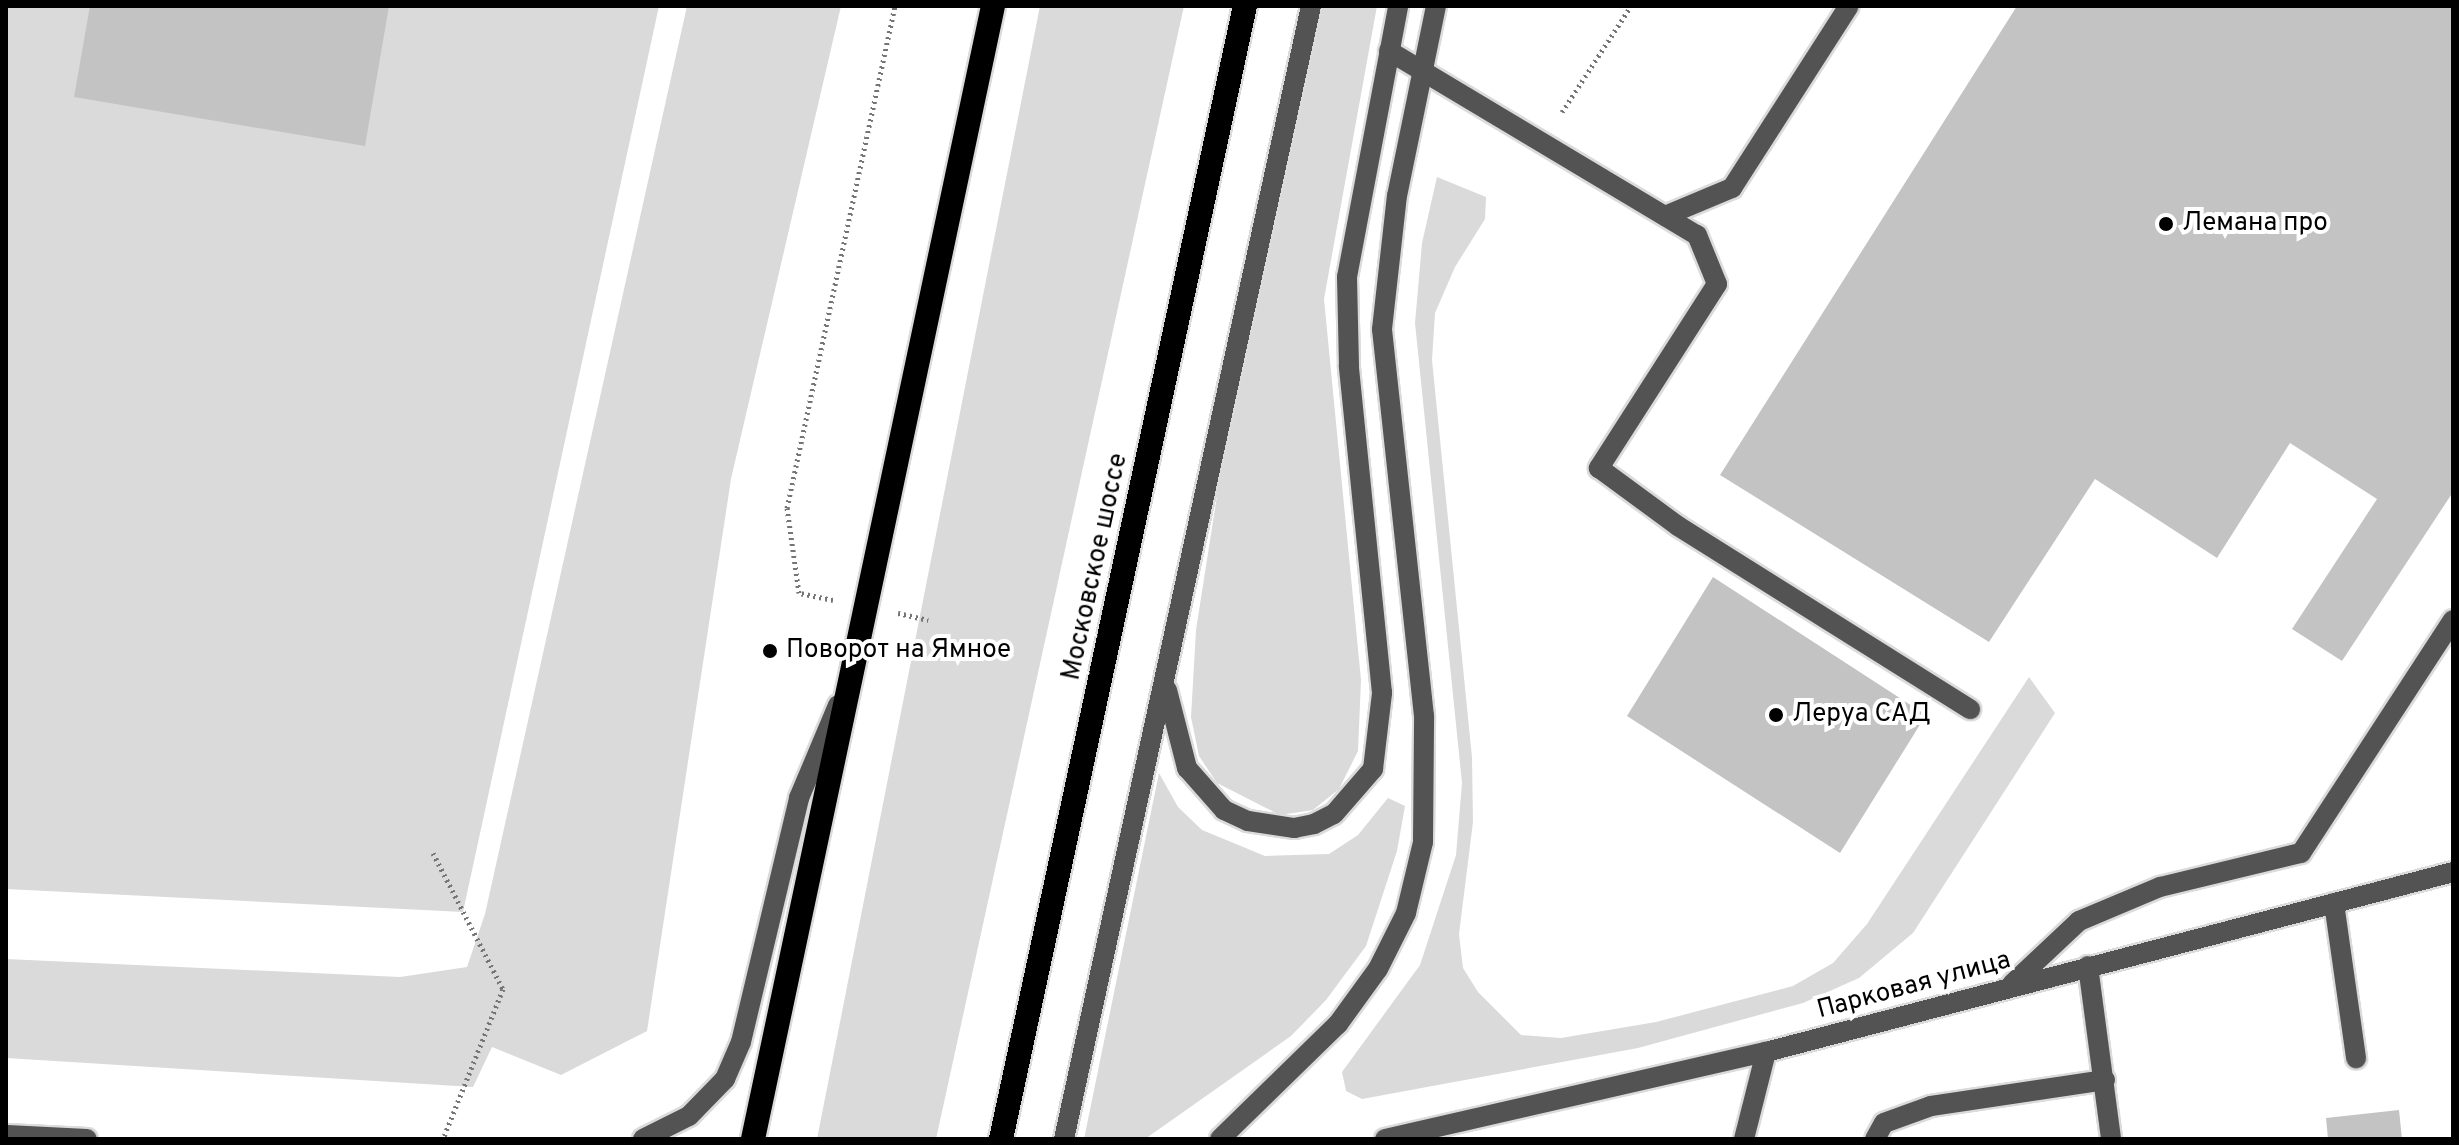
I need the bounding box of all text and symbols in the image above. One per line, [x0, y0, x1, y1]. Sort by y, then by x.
place label: Лемана про [2182, 208, 2328, 240]
marker: Лемана про [2157, 215, 2175, 233]
street label: Московское шоссе [1057, 451, 1135, 683]
place label: Поворот на Ямное [786, 635, 1011, 667]
marker: Поворот на Ямное [761, 642, 779, 660]
place label: Леруа САД [1792, 699, 1931, 731]
marker: Леруа САД [1767, 706, 1785, 724]
street label: Парковая улица [1814, 945, 2014, 1027]

